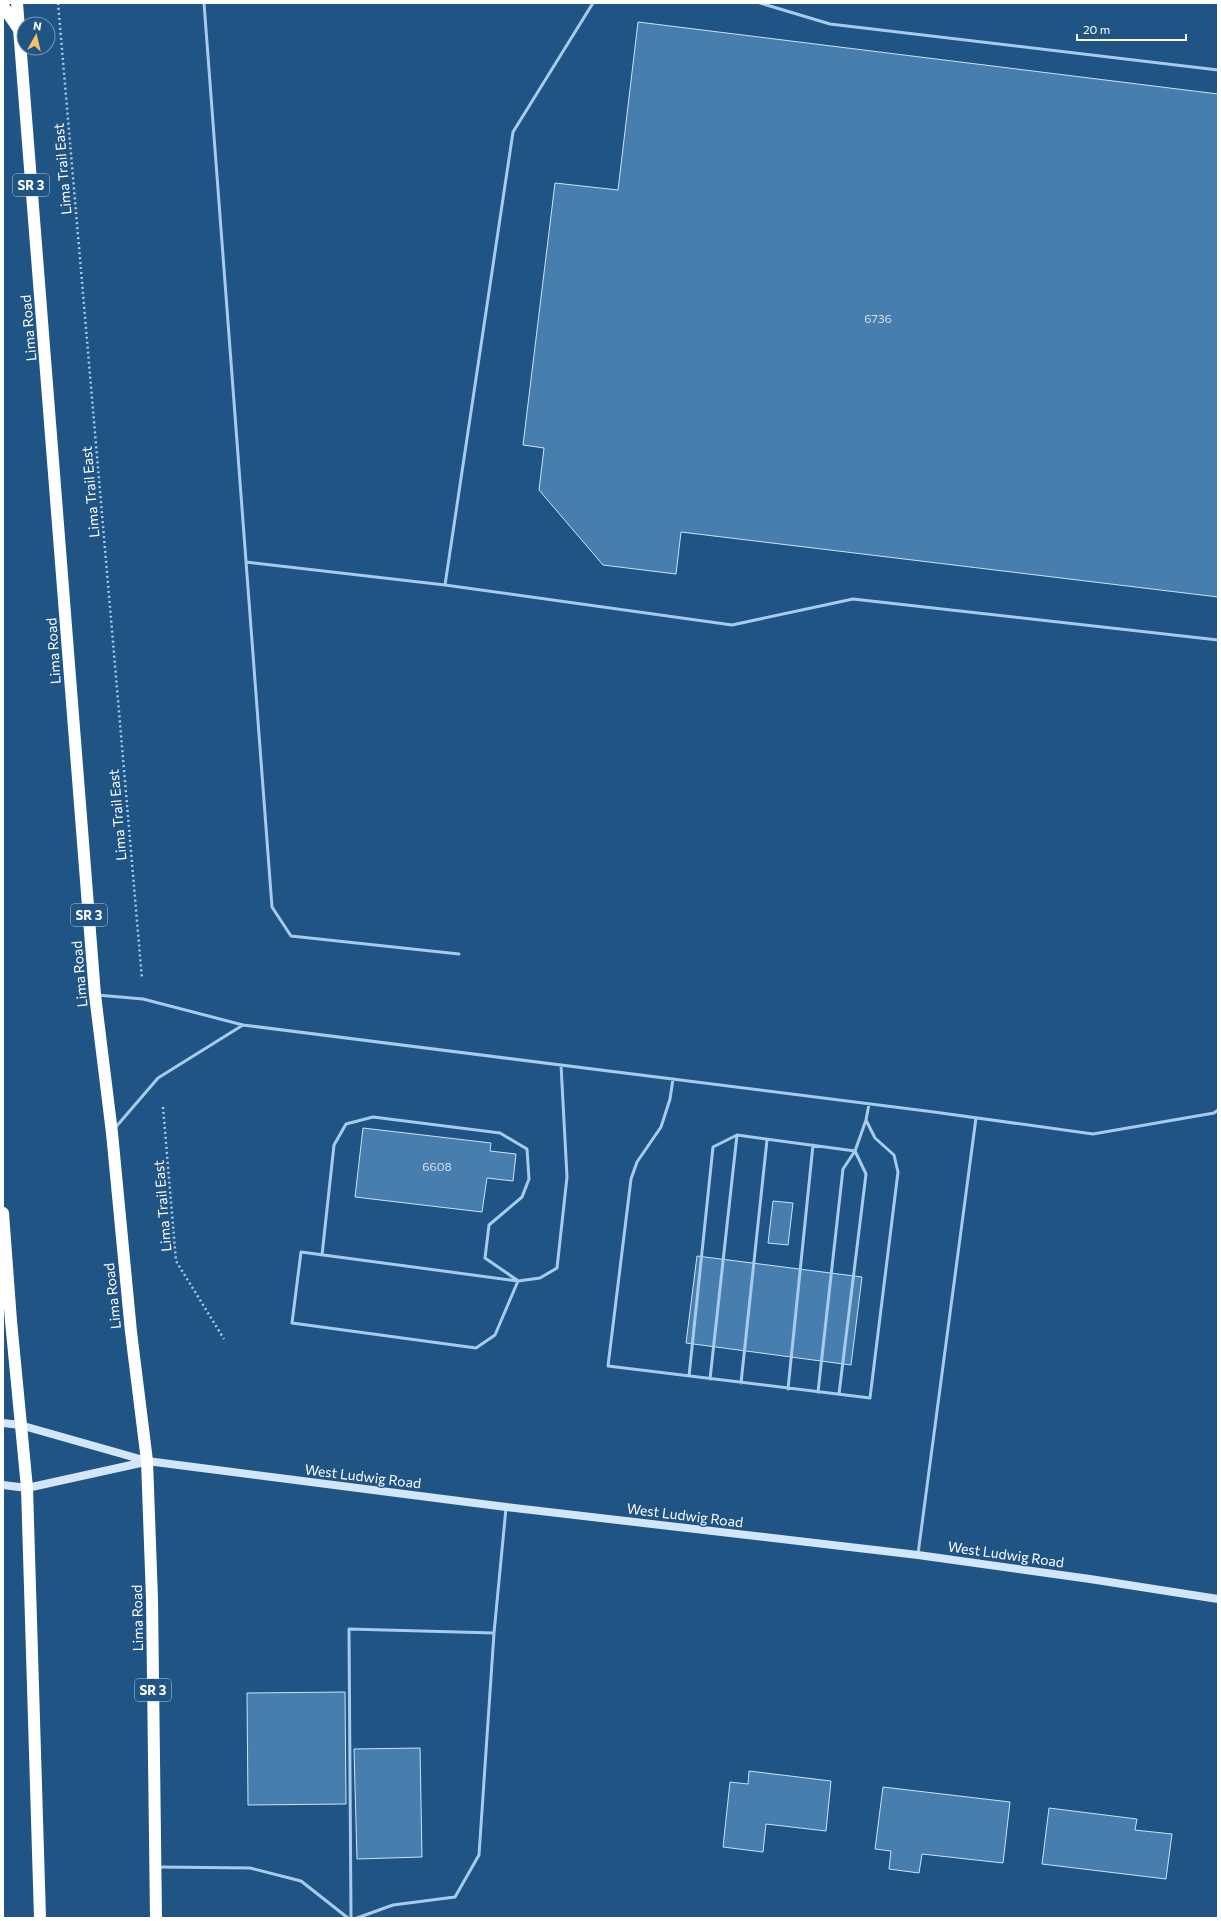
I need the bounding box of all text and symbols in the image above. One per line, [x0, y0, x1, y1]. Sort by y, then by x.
north arrow [16, 16, 56, 56]
scale bar [1077, 16, 1186, 42]
text: N [32, 19, 42, 33]
text: 20 m [1083, 22, 1110, 36]
street label: Lima Trail East [50, 122, 74, 216]
road number: SR 3 [13, 174, 49, 196]
street label: Lima Road [17, 294, 39, 362]
house number: 6736 [864, 311, 892, 325]
street label: Lima Trail East [78, 445, 102, 539]
street label: Lima Road [42, 617, 64, 685]
street label: Lima Trail East [105, 768, 129, 862]
road number: SR 3 [71, 904, 107, 926]
street label: Lima Road [68, 940, 90, 1008]
street label: Lima Trail East [150, 1159, 174, 1253]
house number: 6608 [422, 1159, 452, 1173]
street label: Lima Road [100, 1262, 124, 1330]
street label: West Ludwig Road [304, 1460, 422, 1492]
street label: West Ludwig Road [626, 1499, 744, 1531]
street label: West Ludwig Road [947, 1537, 1065, 1571]
street label: Lima Road [128, 1585, 146, 1651]
road number: SR 3 [135, 1679, 171, 1701]

